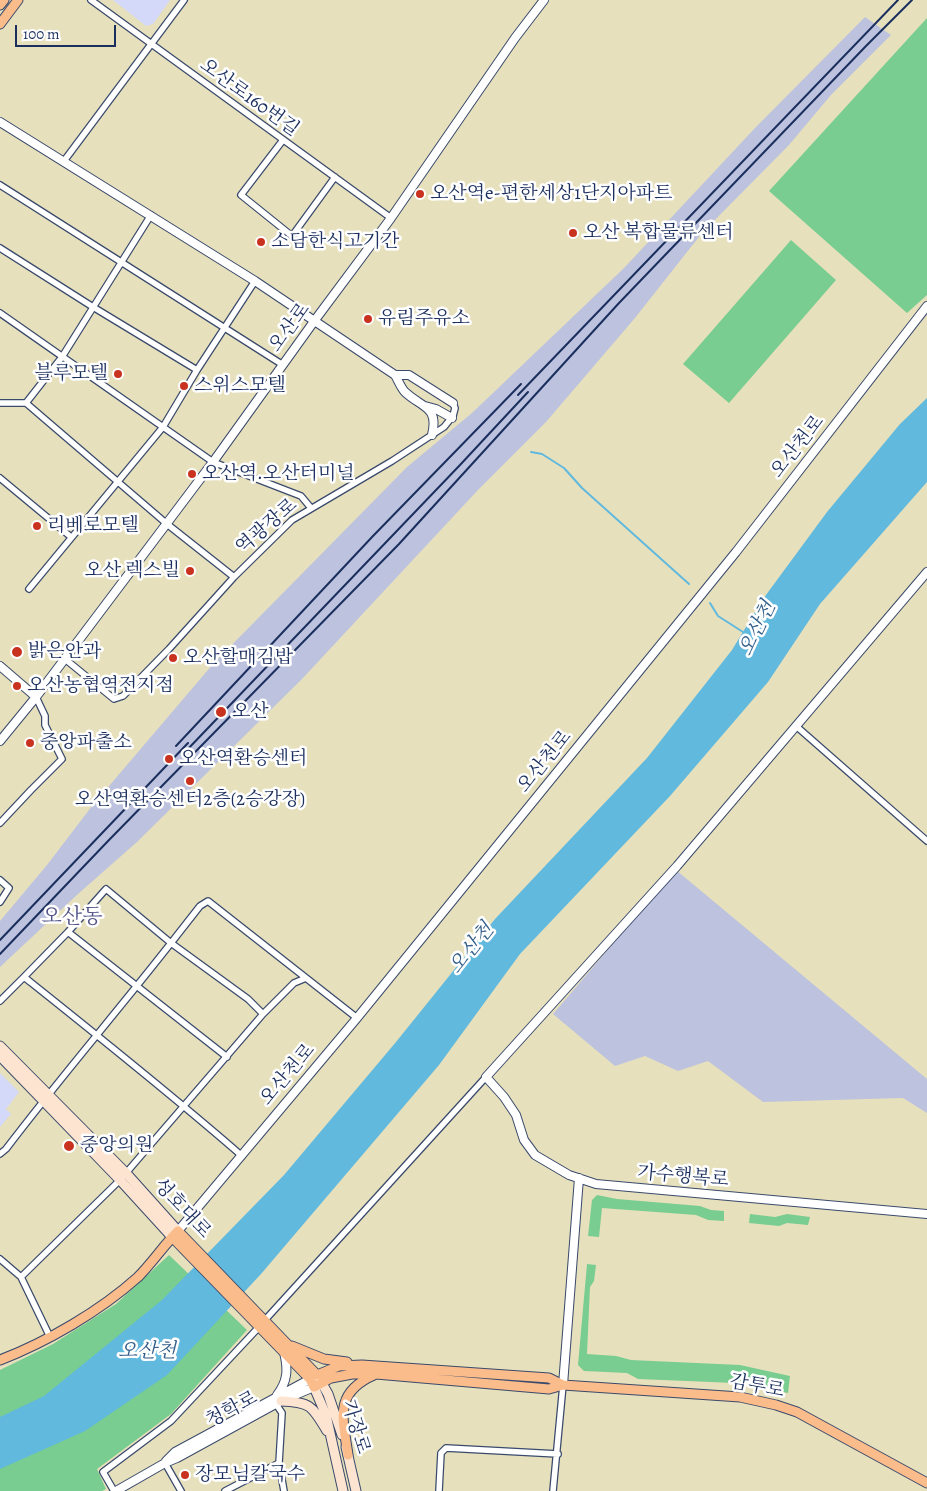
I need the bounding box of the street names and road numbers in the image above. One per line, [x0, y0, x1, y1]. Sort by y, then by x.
street label: 오산로160번길 [195, 54, 303, 142]
street label: 오산로 [265, 299, 315, 357]
street label: 오산천로 [766, 411, 830, 483]
street label: 역광장로 [232, 494, 302, 560]
street label: 오산천로 [513, 726, 577, 798]
street label: 오산천로 [256, 1040, 320, 1110]
street label: 가수행복로 [636, 1162, 730, 1192]
street label: 성호대로 [149, 1174, 215, 1244]
street label: 감투로 [728, 1371, 786, 1403]
street label: 청학로 [202, 1387, 262, 1433]
street label: 가장로 [336, 1397, 374, 1457]

